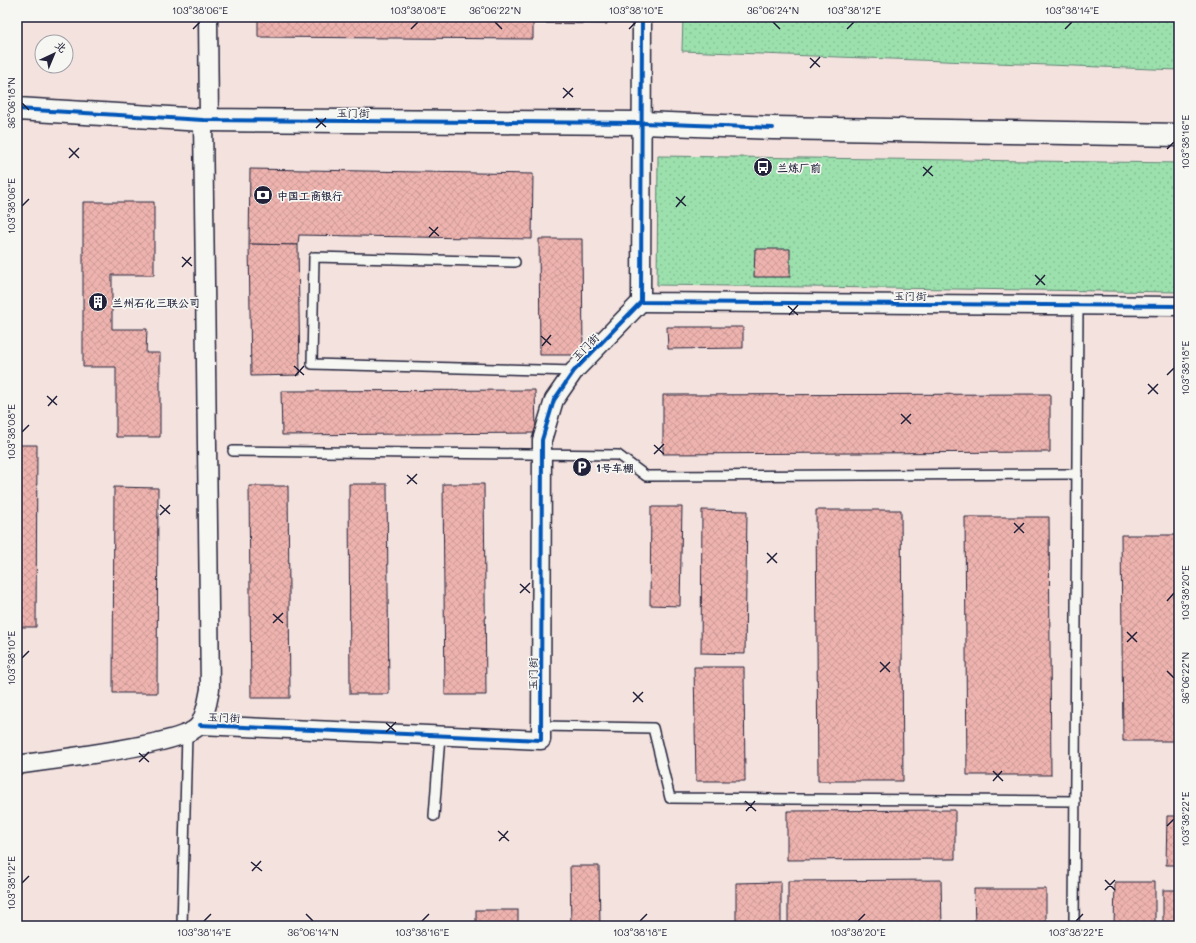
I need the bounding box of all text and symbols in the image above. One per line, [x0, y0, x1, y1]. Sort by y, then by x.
text: 103°38'06"E [172, 3, 228, 17]
text: 103°38'08"E [390, 3, 446, 17]
text: 36°06'22"N [469, 3, 521, 17]
text: 103°38'10"E [609, 3, 663, 17]
text: 36°06'24"N [747, 3, 799, 17]
text: 103°38'12"E [827, 3, 881, 17]
text: 103°38'14"E [1045, 3, 1099, 17]
north arrow [34, 34, 74, 74]
text: 北 [52, 37, 70, 56]
text: 36°06'18"N [4, 77, 18, 129]
street label: 玉门街 [337, 105, 370, 120]
text: 103°38'16"E [1178, 115, 1192, 169]
bus stop icon: 兰炼厂前 [752, 156, 774, 178]
place label: 兰炼厂前 [777, 160, 821, 175]
text: 103°38'06"E [4, 178, 18, 234]
bank icon: 中国工商银行 [252, 184, 274, 206]
place label: 中国工商银行 [277, 188, 343, 203]
street label: 玉门街 [894, 288, 927, 303]
building icon: 兰州石化三联公司 [87, 291, 109, 313]
place label: 兰州石化三联公司 [112, 295, 200, 310]
street label: 玉门街 [568, 329, 603, 364]
text: 103°38'18"E [1178, 341, 1192, 395]
text: 103°38'08"E [4, 404, 18, 460]
parking icon: 1号车棚 [571, 456, 593, 478]
place label: 1号车棚 [596, 460, 634, 475]
text: 103°38'20"E [1178, 565, 1192, 621]
text: 103°38'10"E [4, 631, 18, 685]
text: 36°06'22"N [1178, 652, 1192, 704]
street label: 玉门街 [525, 657, 540, 691]
street label: 玉门街 [207, 709, 242, 725]
text: 103°38'22"E [1178, 791, 1192, 846]
text: 103°38'12"E [4, 856, 18, 910]
text: 103°38'14"E [177, 925, 231, 939]
text: 36°06'14"N [287, 925, 339, 939]
text: 103°38'16"E [395, 925, 449, 939]
text: 103°38'18"E [613, 925, 667, 939]
text: 103°38'20"E [830, 925, 886, 939]
text: 103°38'22"E [1049, 925, 1104, 939]

